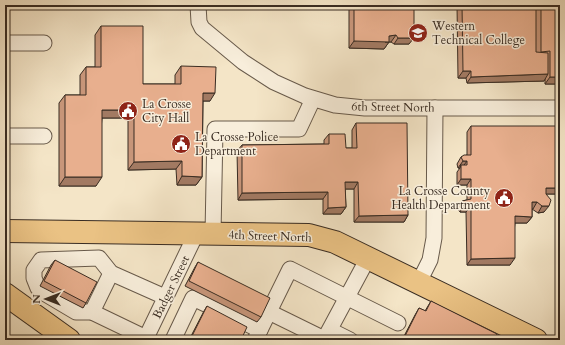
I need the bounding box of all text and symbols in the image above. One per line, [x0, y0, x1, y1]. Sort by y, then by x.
place label: Western Technical College [431, 18, 525, 48]
school or university icon: Western Technical College [407, 22, 429, 44]
place label: La Crosse City Hall [142, 96, 191, 126]
street label: 6th Street North [351, 98, 435, 116]
public building icon: La Crosse City Hall [117, 100, 139, 122]
place label: La Crosse Police Department [195, 129, 278, 159]
public building icon: La Crosse Police Department [170, 133, 192, 155]
place label: La Crosse County Health Department [392, 183, 491, 213]
public building icon: La Crosse County Health Department [493, 187, 515, 209]
street label: 4th Street North [228, 227, 312, 245]
street label: Badger Street [149, 253, 193, 321]
north arrow [26, 279, 66, 319]
text: N [29, 294, 44, 304]

